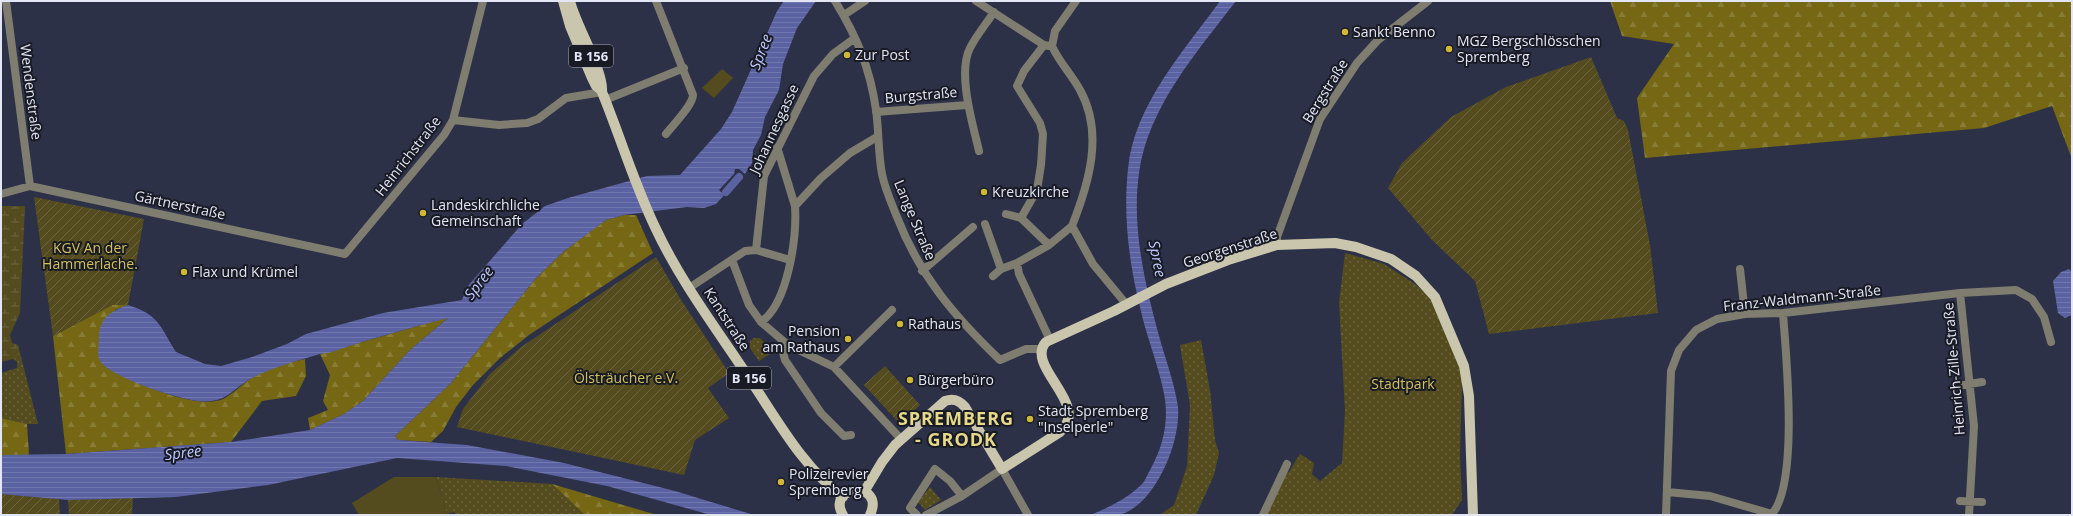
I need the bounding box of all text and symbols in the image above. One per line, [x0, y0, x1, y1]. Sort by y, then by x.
place label: Sankt Benno [1353, 22, 1436, 41]
marker: Sankt Benno [1340, 27, 1350, 37]
water label: Spree [744, 30, 776, 73]
place label: MGZ Bergschlösschen Spremberg [1457, 31, 1601, 66]
street label: Wendenstraße [16, 43, 47, 141]
marker: MGZ Bergschlösschen Spremberg [1444, 44, 1454, 54]
road number: B 156 [569, 45, 613, 67]
place label: Zur Post [855, 45, 909, 64]
marker: Zur Post [842, 50, 852, 60]
street label: Bergstraße [1297, 55, 1352, 126]
street label: Johannesgasse [744, 81, 803, 179]
street label: Burgstraße [884, 82, 958, 107]
street label: Heinrichstraße [370, 112, 445, 200]
street label: Lange Straße [890, 177, 941, 263]
place label: Kreuzkirche [992, 182, 1069, 201]
street label: Gärtnerstraße [133, 186, 227, 223]
marker: Kreuzkirche [979, 187, 989, 197]
place label: Landeskirchliche Gemeinschaft [431, 195, 540, 230]
marker: Landeskirchliche Gemeinschaft [418, 208, 428, 218]
street label: Georgenstraße [1180, 223, 1279, 272]
park label: KGV An der Hammerlache. [42, 238, 138, 273]
water label: Spree [1145, 239, 1171, 279]
water label: Spree [459, 261, 498, 303]
place label: Flax und Krümel [192, 262, 298, 281]
marker: Flax und Krümel [179, 267, 189, 277]
street label: Franz-Waldmann-Straße [1722, 280, 1882, 315]
street label: Kantstraße [700, 283, 755, 354]
street label: Heinrich-Zille-Straße [1938, 302, 1969, 436]
place label: Rathaus [908, 314, 961, 333]
marker: Rathaus [895, 319, 905, 329]
place label: Pension am Rathaus [763, 321, 840, 356]
marker: Pension am Rathaus [843, 334, 853, 344]
road number: B 156 [727, 367, 771, 389]
park label: Ölsträucher e.V. [574, 368, 678, 387]
place label: Bürgerbüro [918, 370, 994, 389]
park label: Stadtpark [1371, 374, 1435, 393]
marker: Bürgerbüro [905, 375, 915, 385]
place label: Stadt Spremberg "Inselperle" [1038, 401, 1149, 436]
district label: SPREMBERG - GRODK [898, 406, 1014, 451]
marker: Stadt Spremberg "Inselperle" [1025, 414, 1035, 424]
water label: Spree [163, 440, 203, 464]
place label: Polizeirevier Spremberg [789, 464, 869, 499]
marker: Polizeirevier Spremberg [776, 477, 786, 487]

